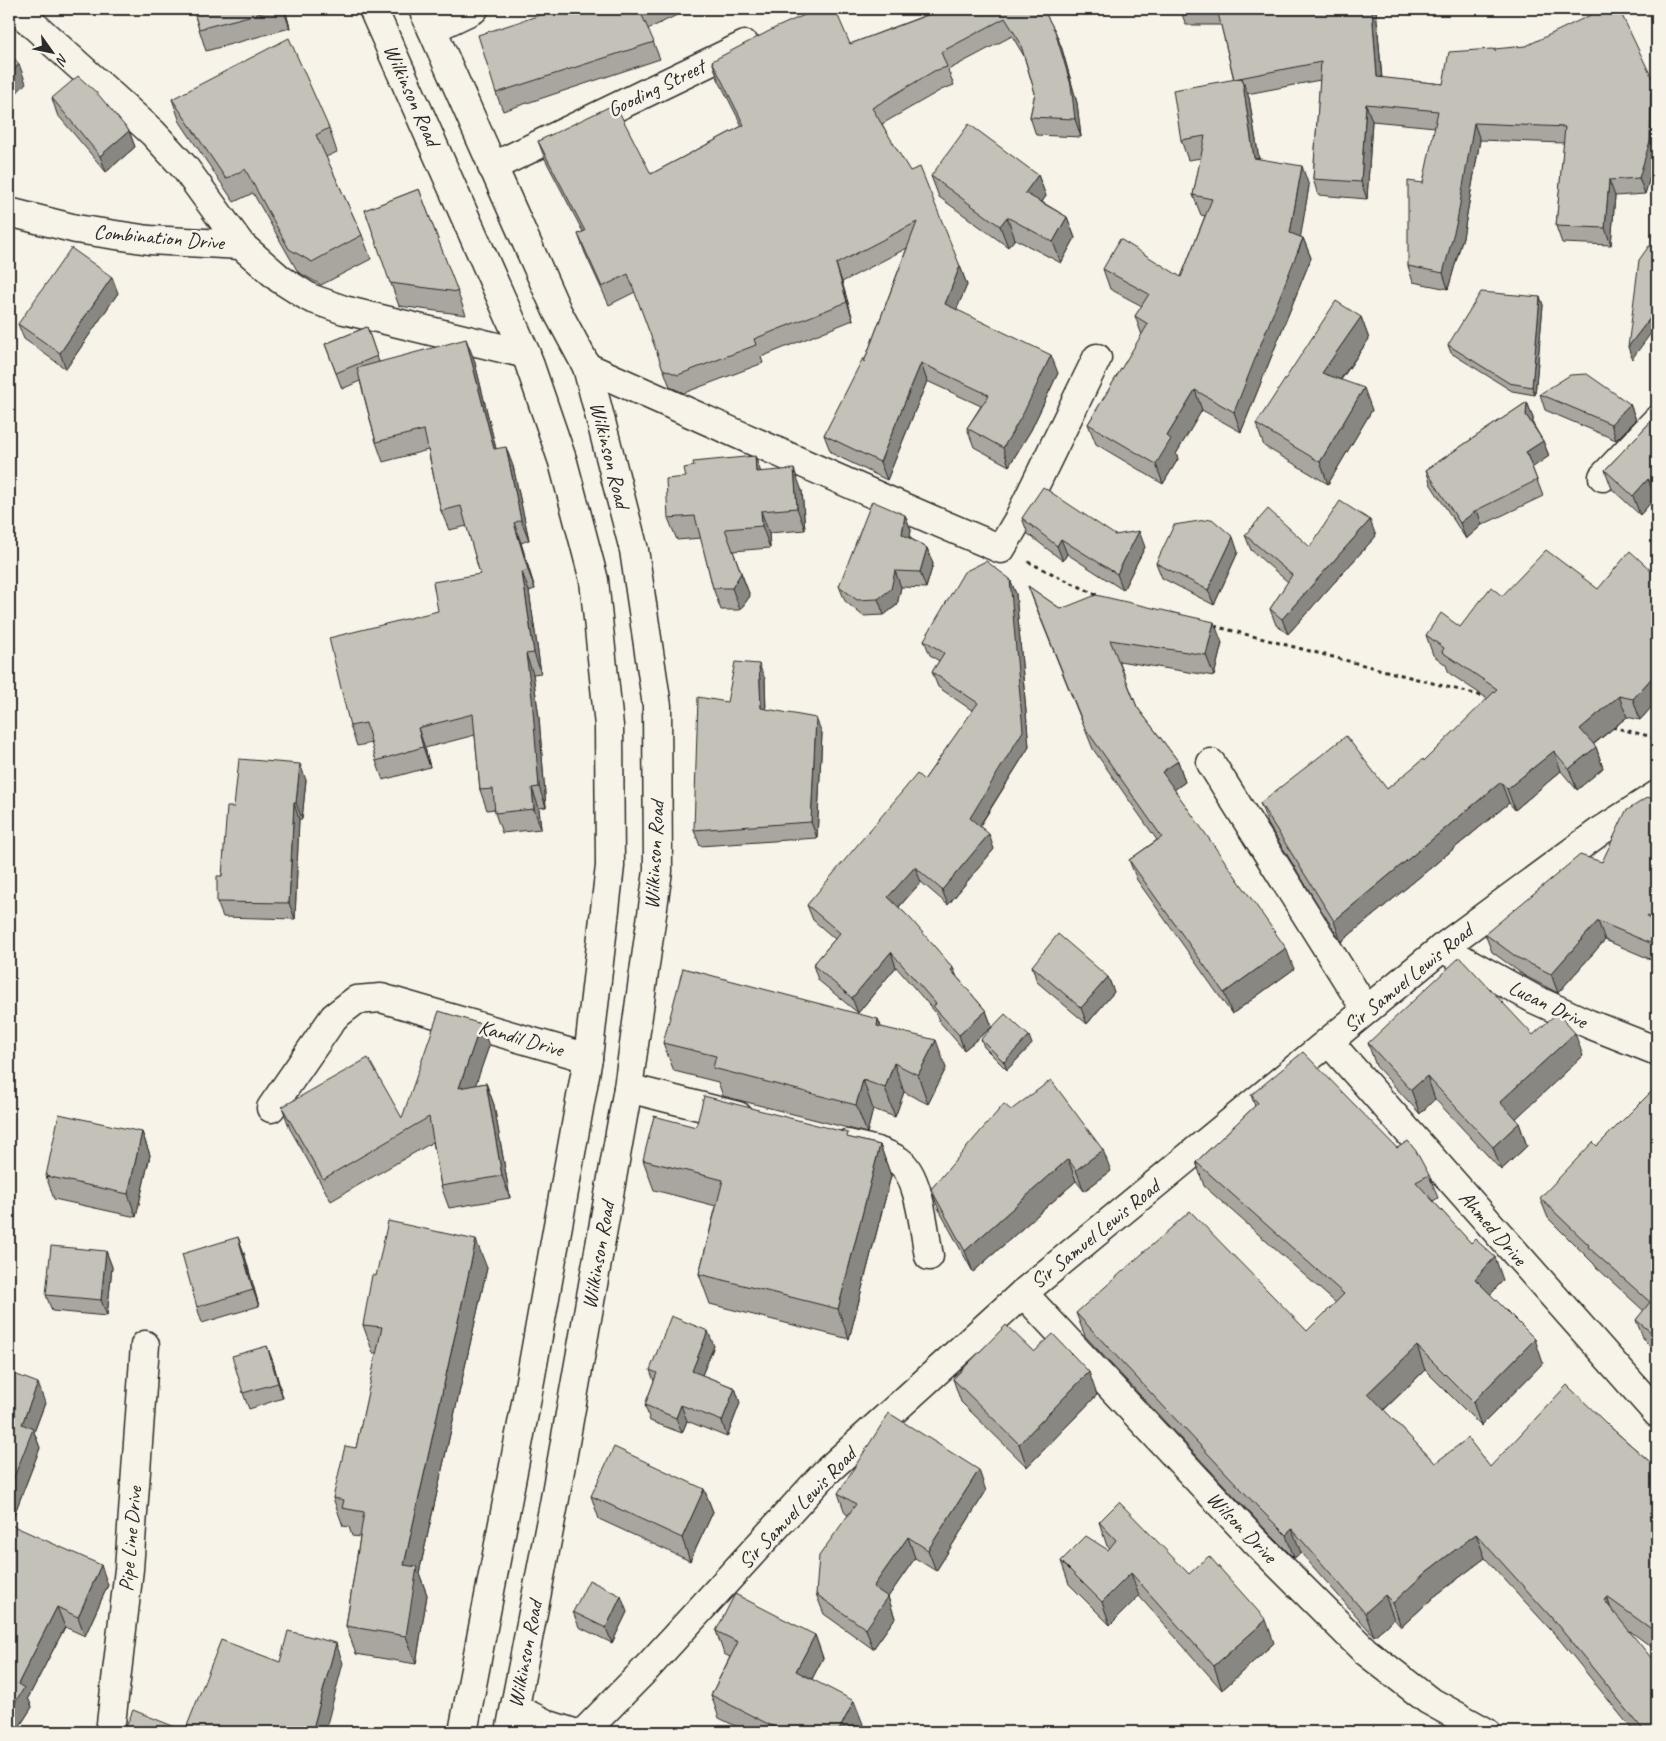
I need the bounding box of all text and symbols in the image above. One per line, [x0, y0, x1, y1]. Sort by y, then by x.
north arrow [28, 28, 78, 78]
street label: Wilkinson Road [378, 40, 447, 152]
text: N [52, 51, 72, 69]
street label: Gooding Street [603, 52, 712, 123]
street label: Combination Drive [93, 218, 227, 256]
street label: Wilkinson Road [584, 399, 636, 513]
street label: Wilkinson Road [638, 797, 670, 910]
street label: Sir Samuel Lewis Road [1338, 916, 1480, 1038]
street label: Lucan Drive [1505, 974, 1593, 1035]
street label: Kandil Drive [476, 1014, 568, 1063]
street label: Sir Samuel Lewis Road [1025, 1172, 1167, 1294]
street label: Ahmed Drive [1453, 1185, 1533, 1272]
street label: Wilkinson Road [576, 1197, 621, 1311]
street label: Sir Samuel Lewis Road [732, 1440, 864, 1574]
street label: Pipe Line Drive [112, 1484, 148, 1593]
street label: Wilson Drive [1201, 1486, 1284, 1570]
street label: Wilkinson Road [502, 1596, 549, 1710]

